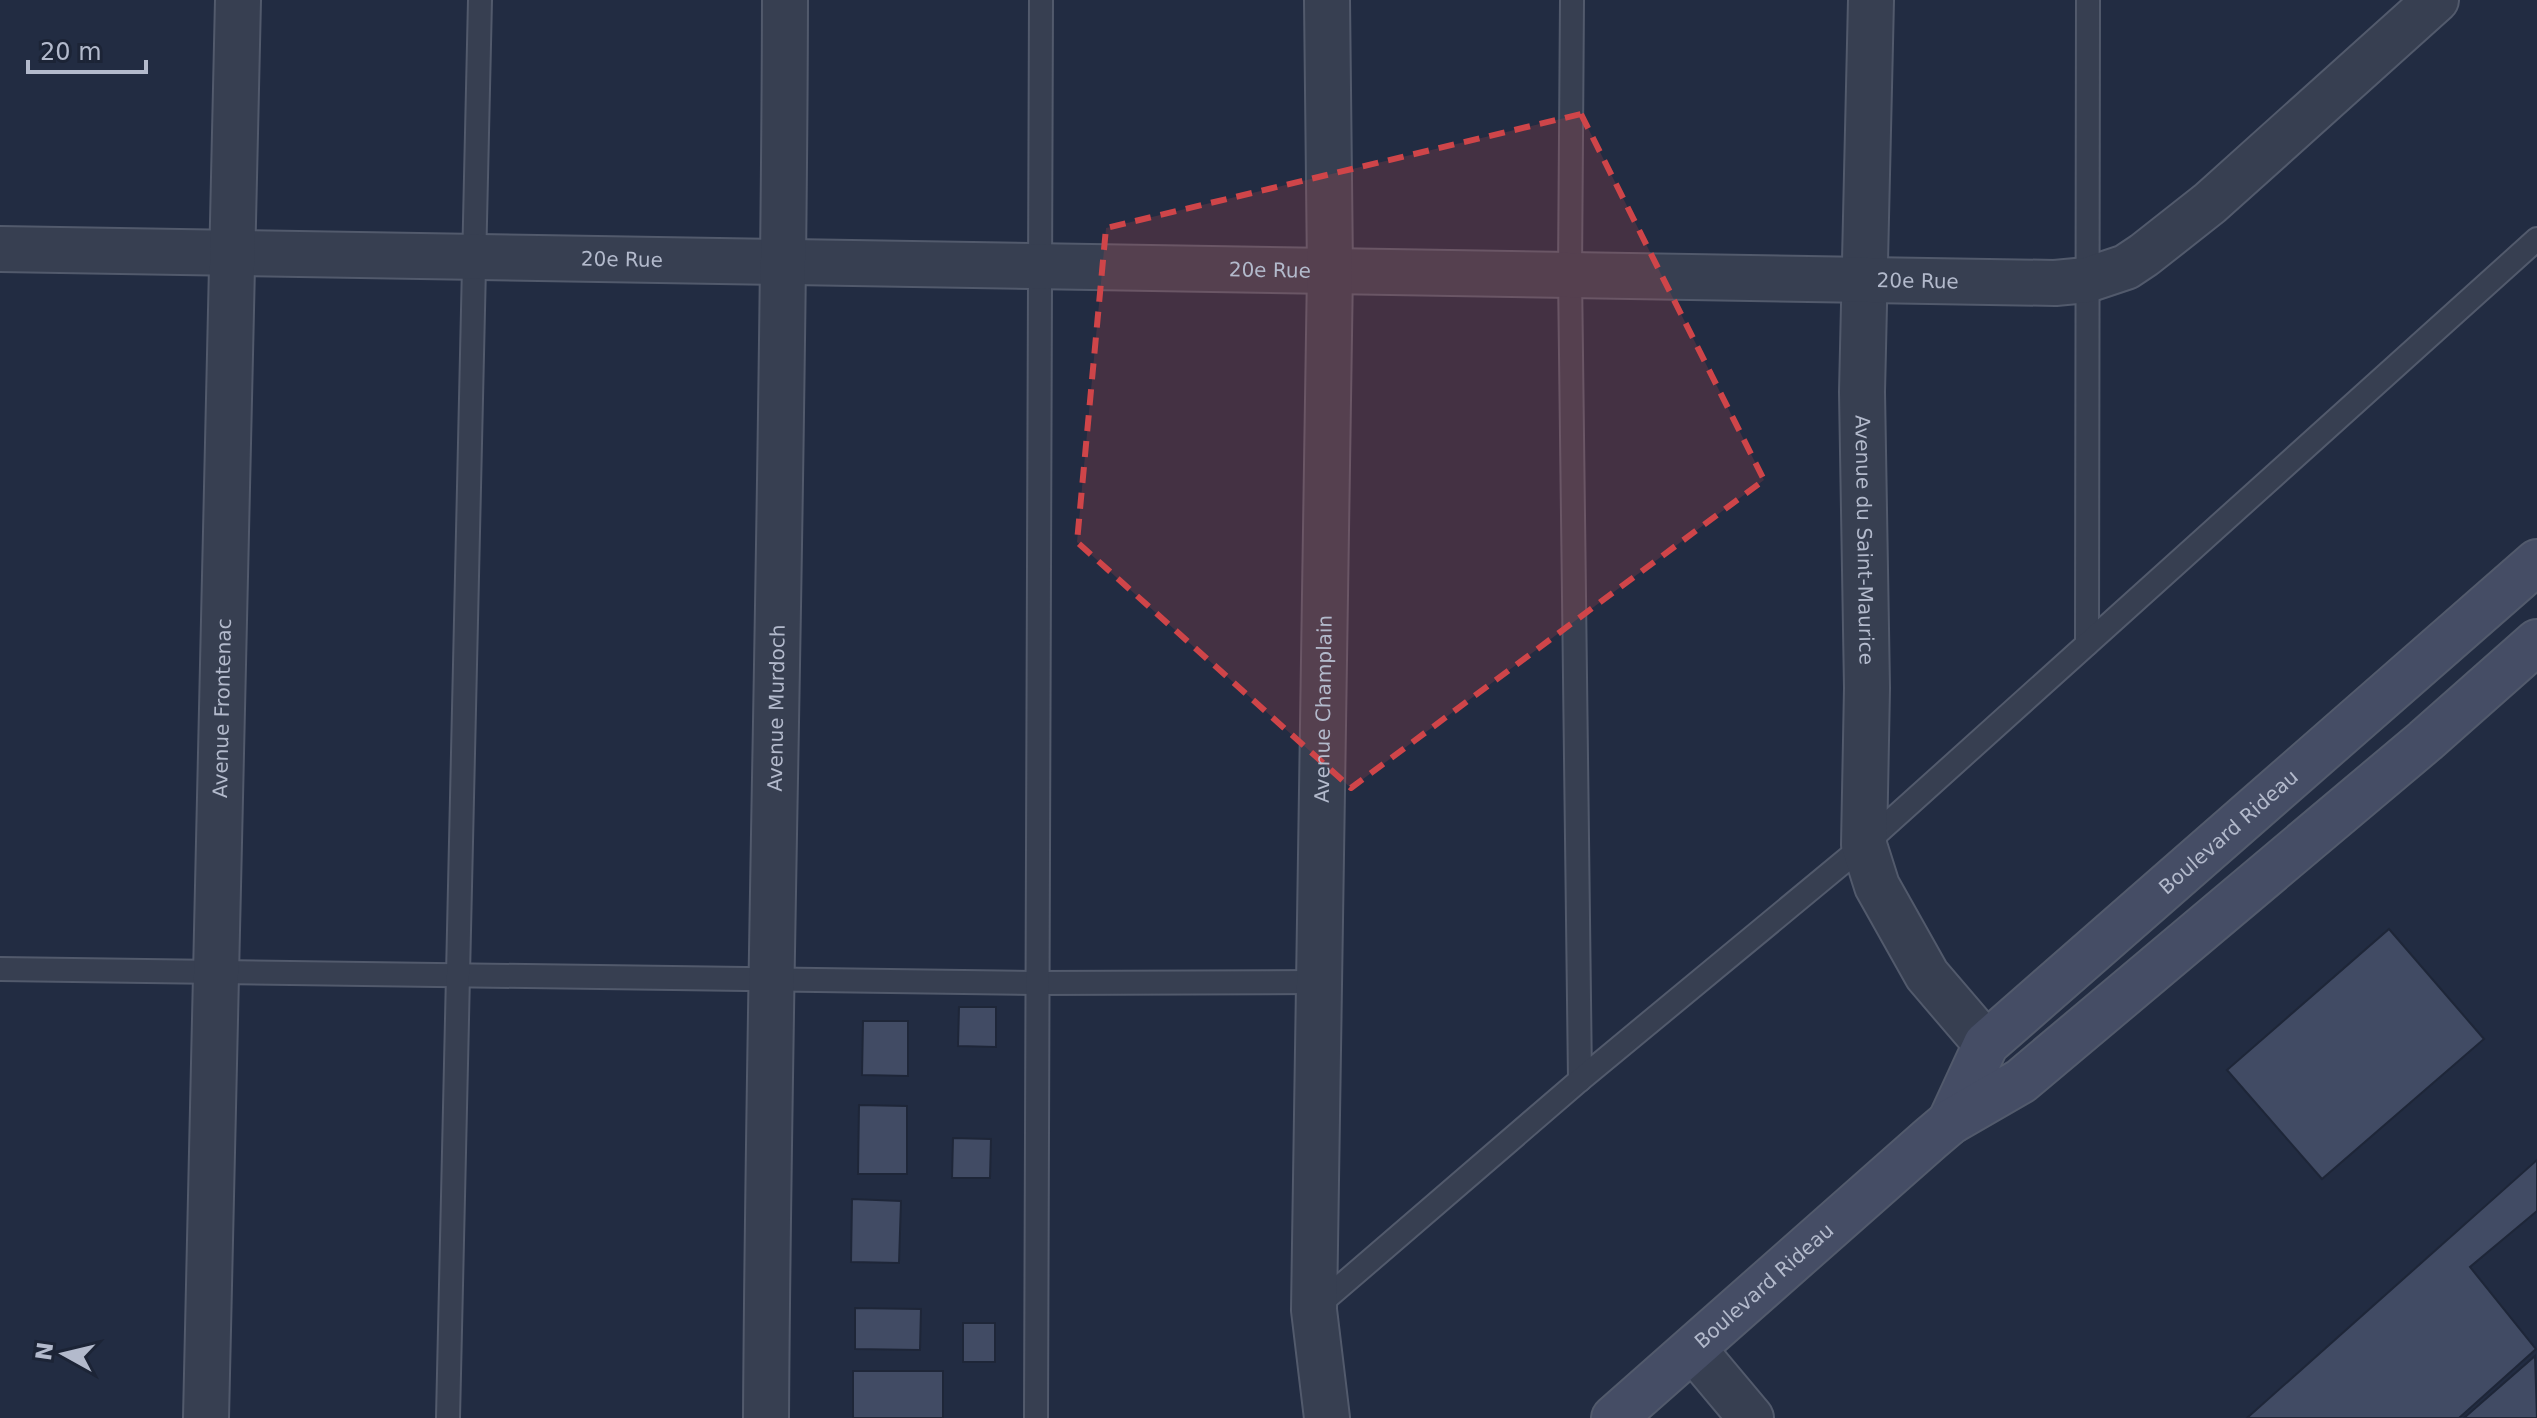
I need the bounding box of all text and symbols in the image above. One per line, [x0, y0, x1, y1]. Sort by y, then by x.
scale bar [28, 24, 146, 74]
text: 20 m [40, 38, 102, 66]
street label: 20e Rue [581, 247, 663, 272]
street label: 20e Rue [1229, 257, 1311, 283]
street label: 20e Rue [1876, 268, 1959, 293]
street label: Avenue du Saint-Maurice [1850, 415, 1879, 665]
street label: Avenue Champlain [1310, 615, 1337, 803]
street label: Avenue Frontenac [208, 618, 236, 798]
street label: Avenue Murdoch [763, 624, 790, 792]
street label: Boulevard Rideau [2154, 765, 2303, 899]
street label: Boulevard Rideau [1690, 1218, 1838, 1353]
north arrow [24, 1314, 104, 1394]
text: N [31, 1340, 58, 1362]

